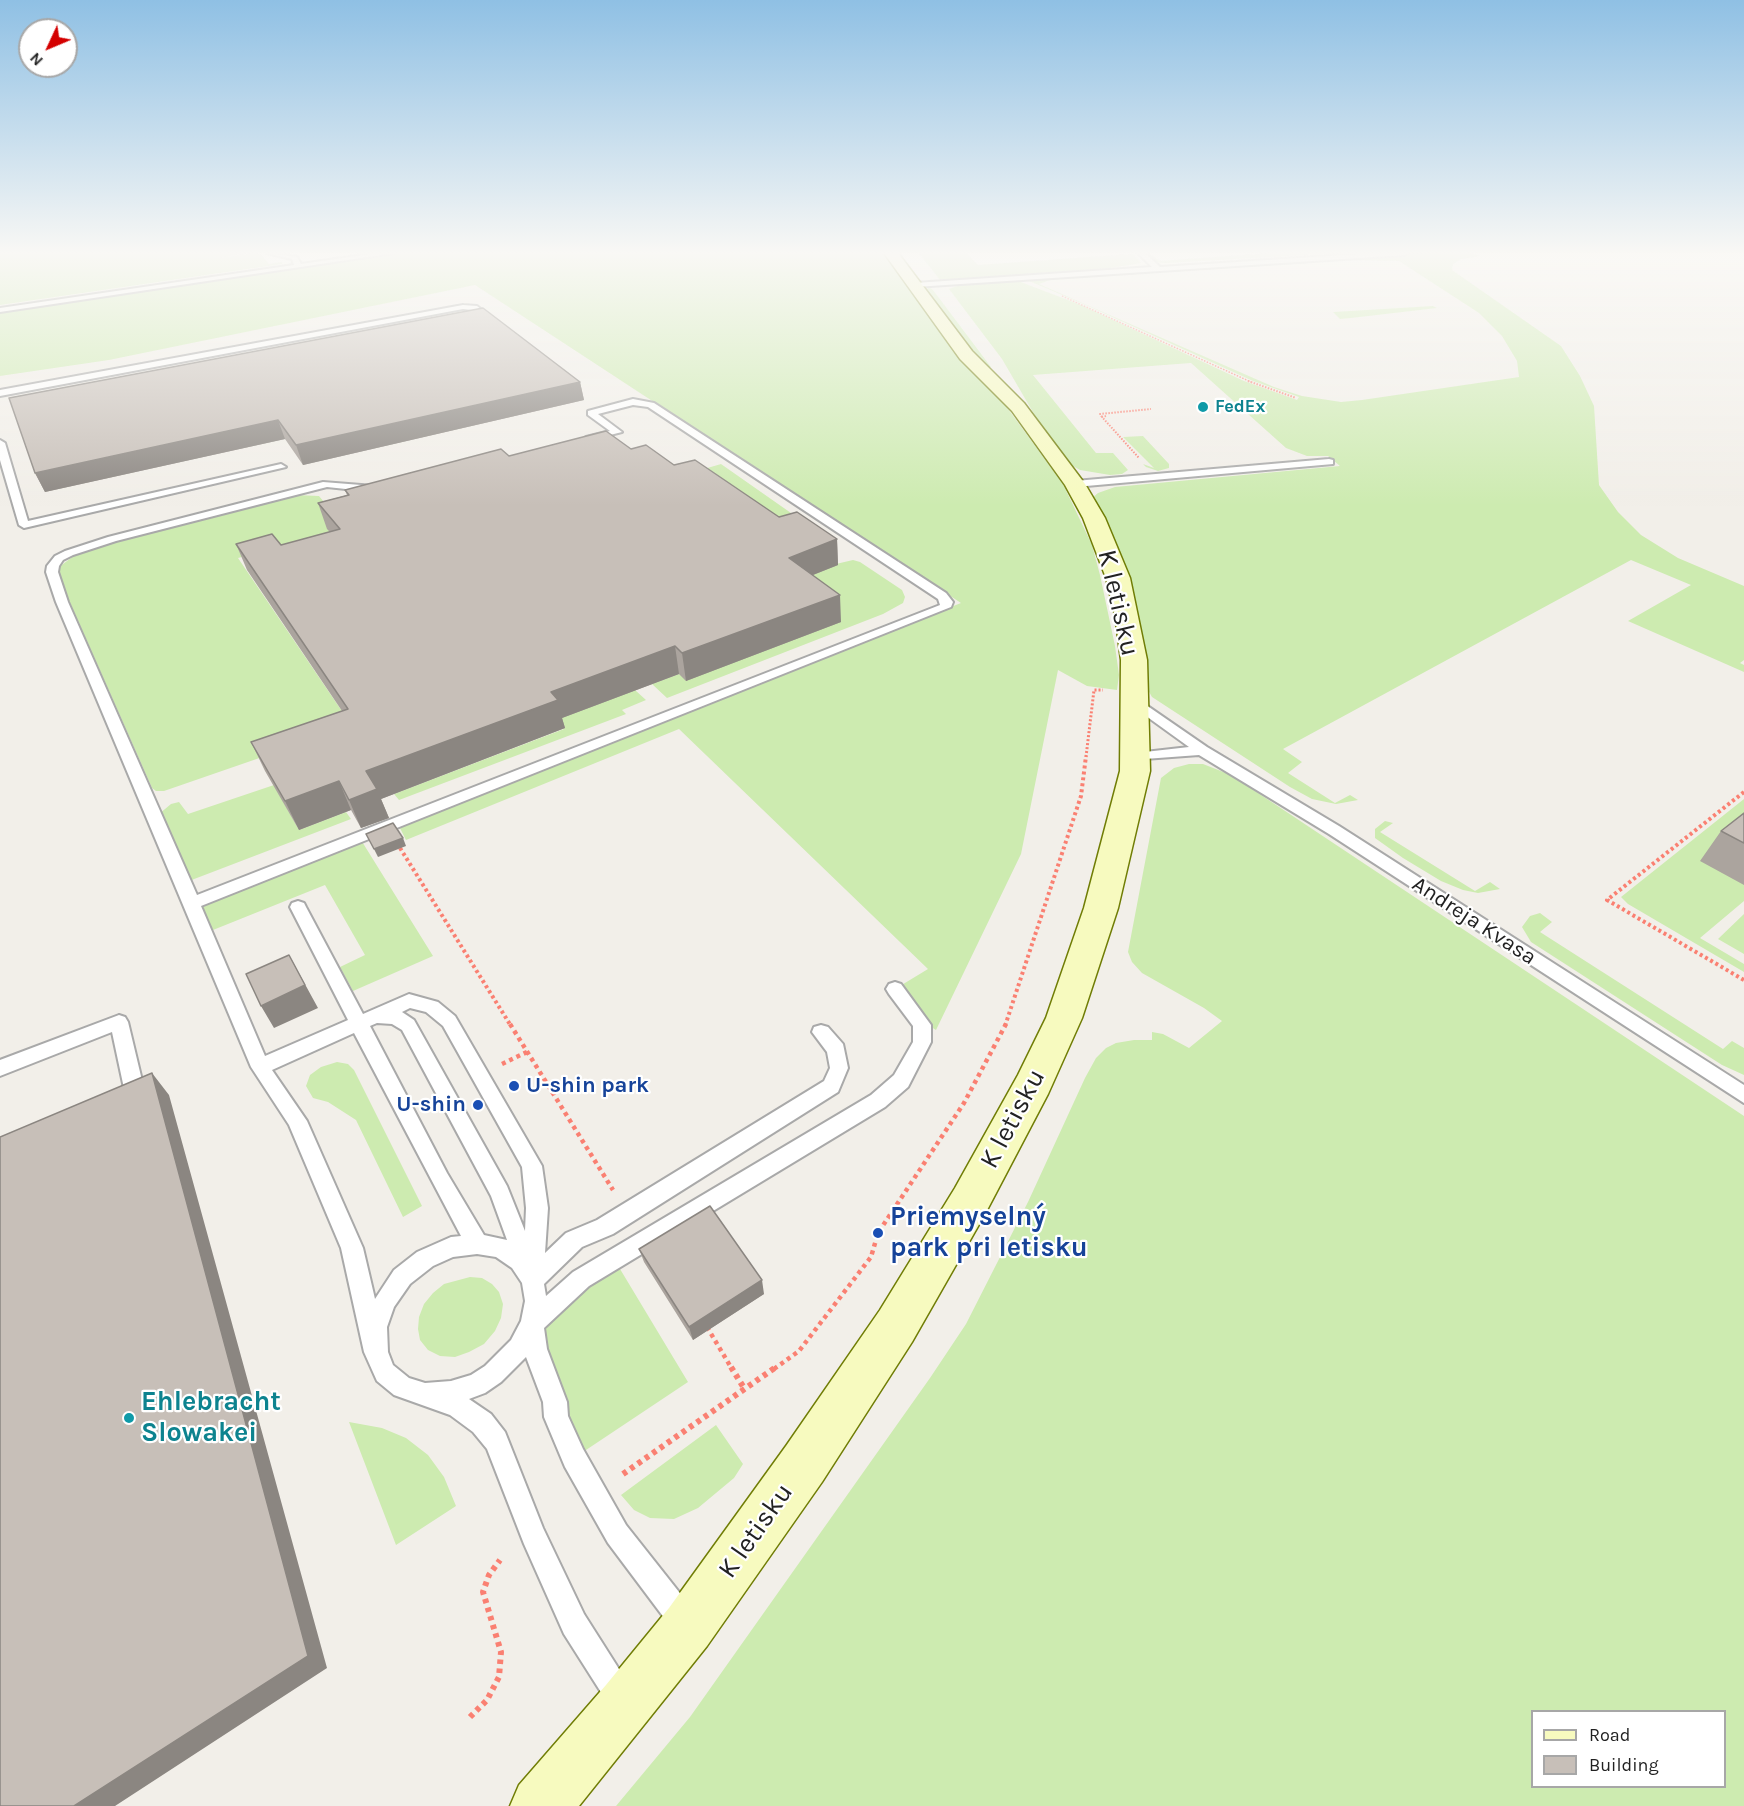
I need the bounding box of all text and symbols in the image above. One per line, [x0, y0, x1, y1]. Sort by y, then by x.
north arrow [18, 18, 78, 78]
text: N [25, 49, 47, 70]
place label: FedEx [1215, 396, 1265, 418]
marker: FedEx [1196, 400, 1210, 414]
street label: K letisku [1090, 547, 1146, 659]
street label: Andreja Kvasa [1407, 871, 1541, 971]
street label: K letisku [973, 1064, 1053, 1174]
place label: U-shin park [526, 1073, 649, 1099]
marker: U-shin park [507, 1079, 521, 1093]
place label: U-shin [396, 1092, 466, 1118]
marker: U-shin [471, 1098, 485, 1112]
place label: Priemyselný park pri letisku [890, 1201, 1088, 1264]
marker: Priemyselný park pri letisku [871, 1226, 885, 1240]
place label: Ehlebracht Slowakei [141, 1386, 281, 1449]
marker: Ehlebracht Slowakei [122, 1411, 136, 1425]
street label: K letisku [712, 1477, 800, 1585]
legend [1531, 1710, 1726, 1788]
text: Road [1589, 1724, 1630, 1746]
text: Building [1589, 1754, 1659, 1776]

